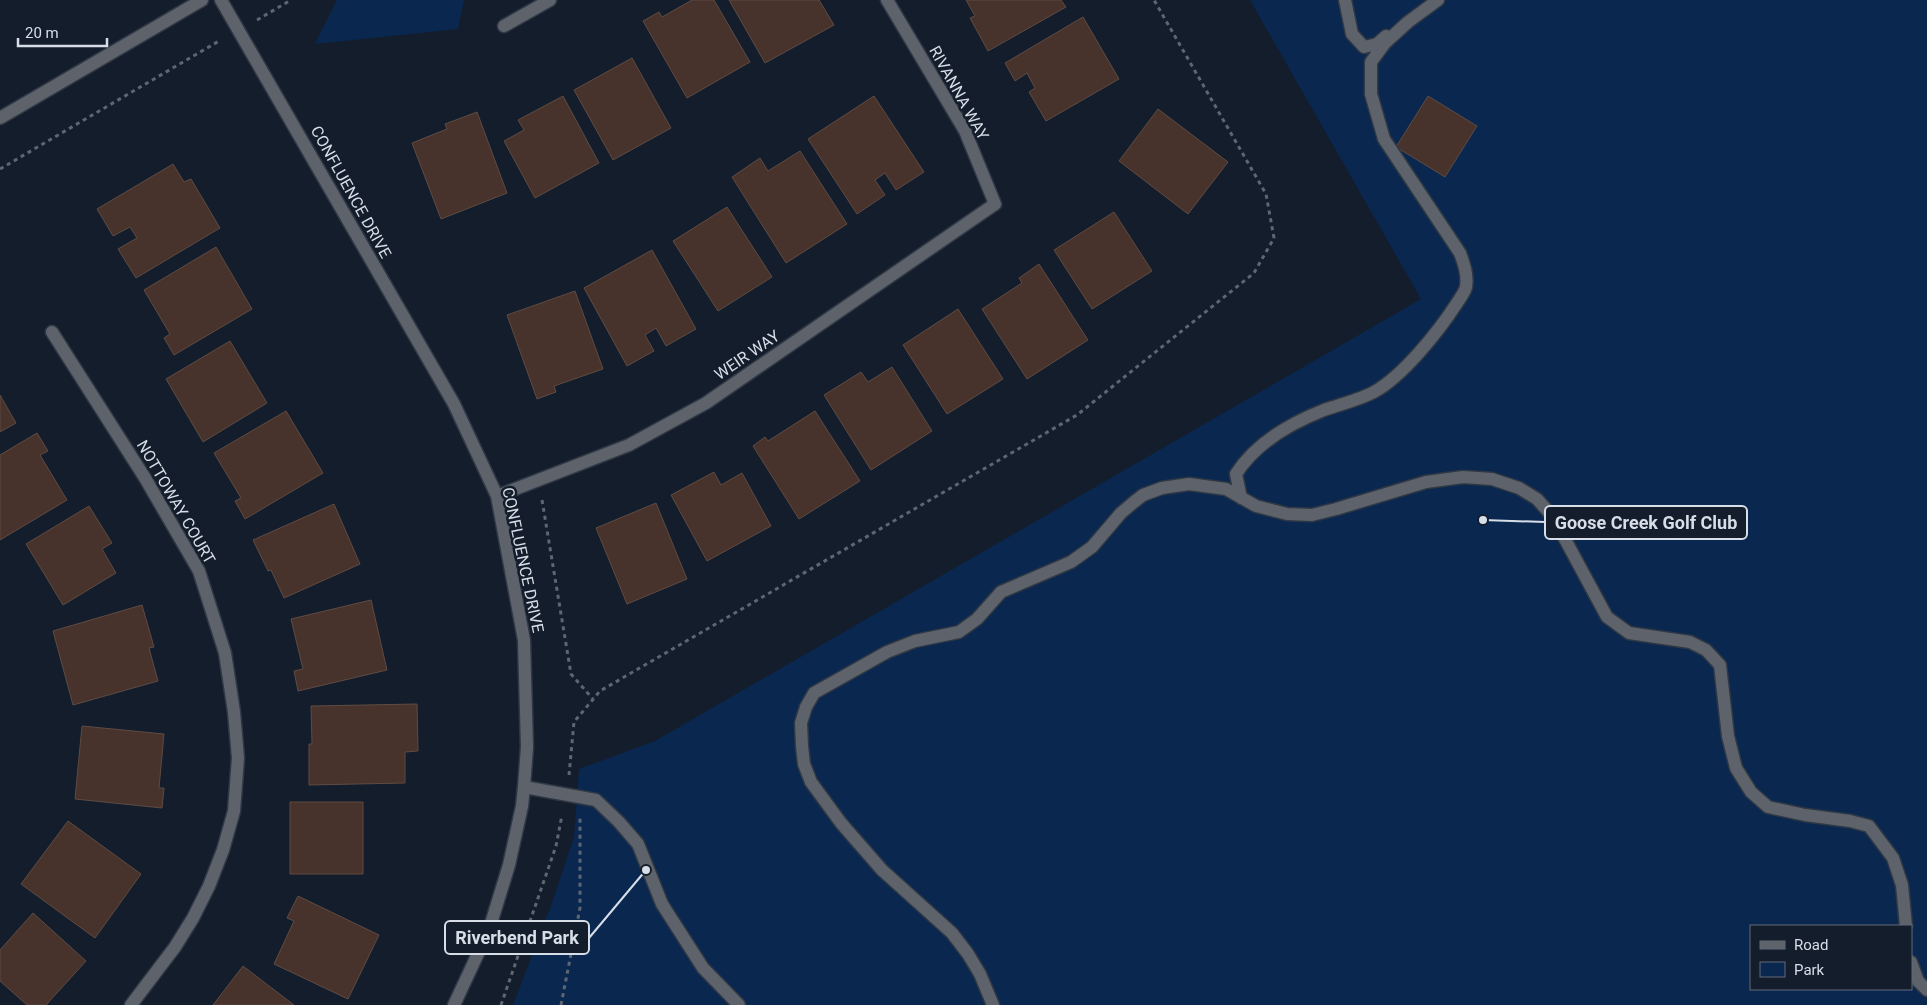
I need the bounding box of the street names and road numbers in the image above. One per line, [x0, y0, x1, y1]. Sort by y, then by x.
street label: RIVANNA WAY [925, 43, 993, 144]
street label: CONFLUENCE DRIVE [307, 123, 395, 261]
street label: WEIR WAY [711, 326, 784, 384]
street label: NOTTOWAY COURT [133, 437, 219, 568]
street label: CONFLUENCE DRIVE [498, 486, 548, 634]

